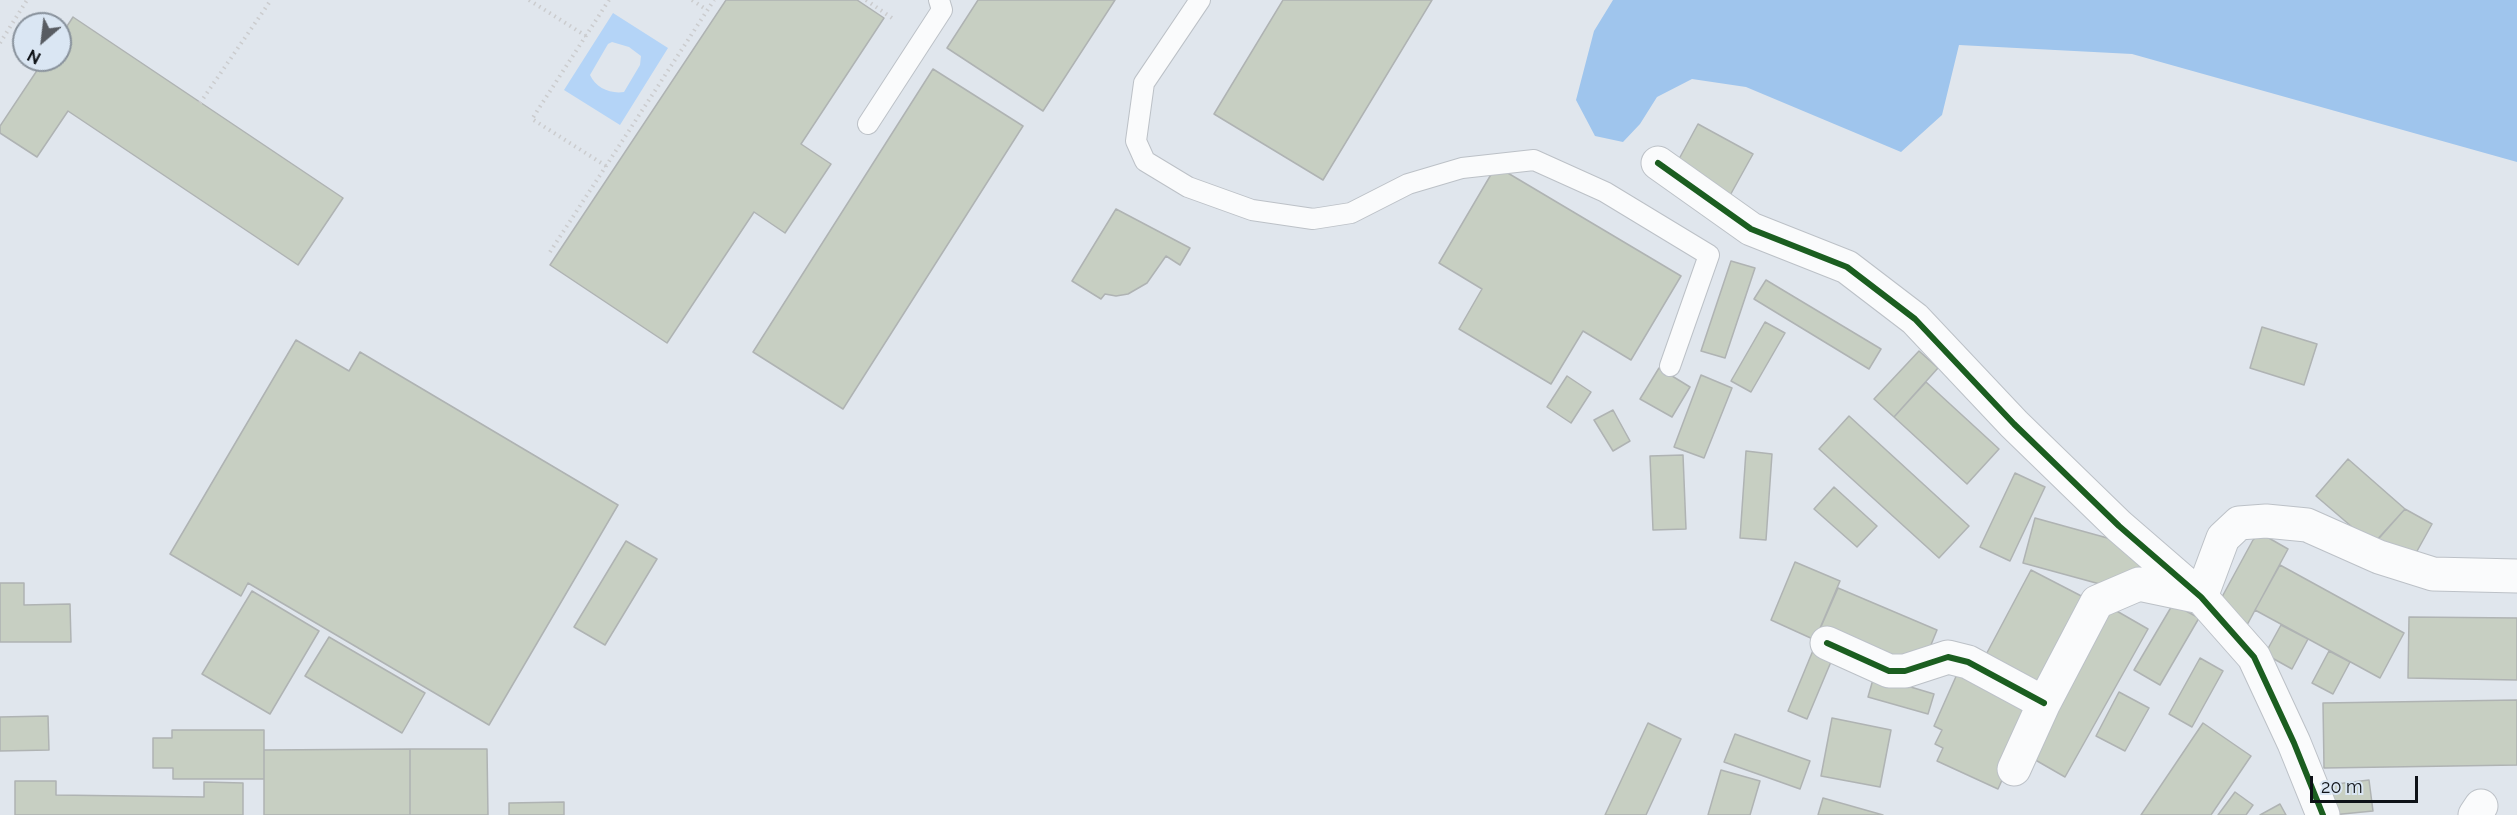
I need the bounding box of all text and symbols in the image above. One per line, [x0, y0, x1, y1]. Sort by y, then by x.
north arrow [12, 12, 72, 72]
text: N [24, 45, 44, 68]
scale bar [2313, 764, 2421, 802]
text: 20 m [2321, 776, 2363, 797]

